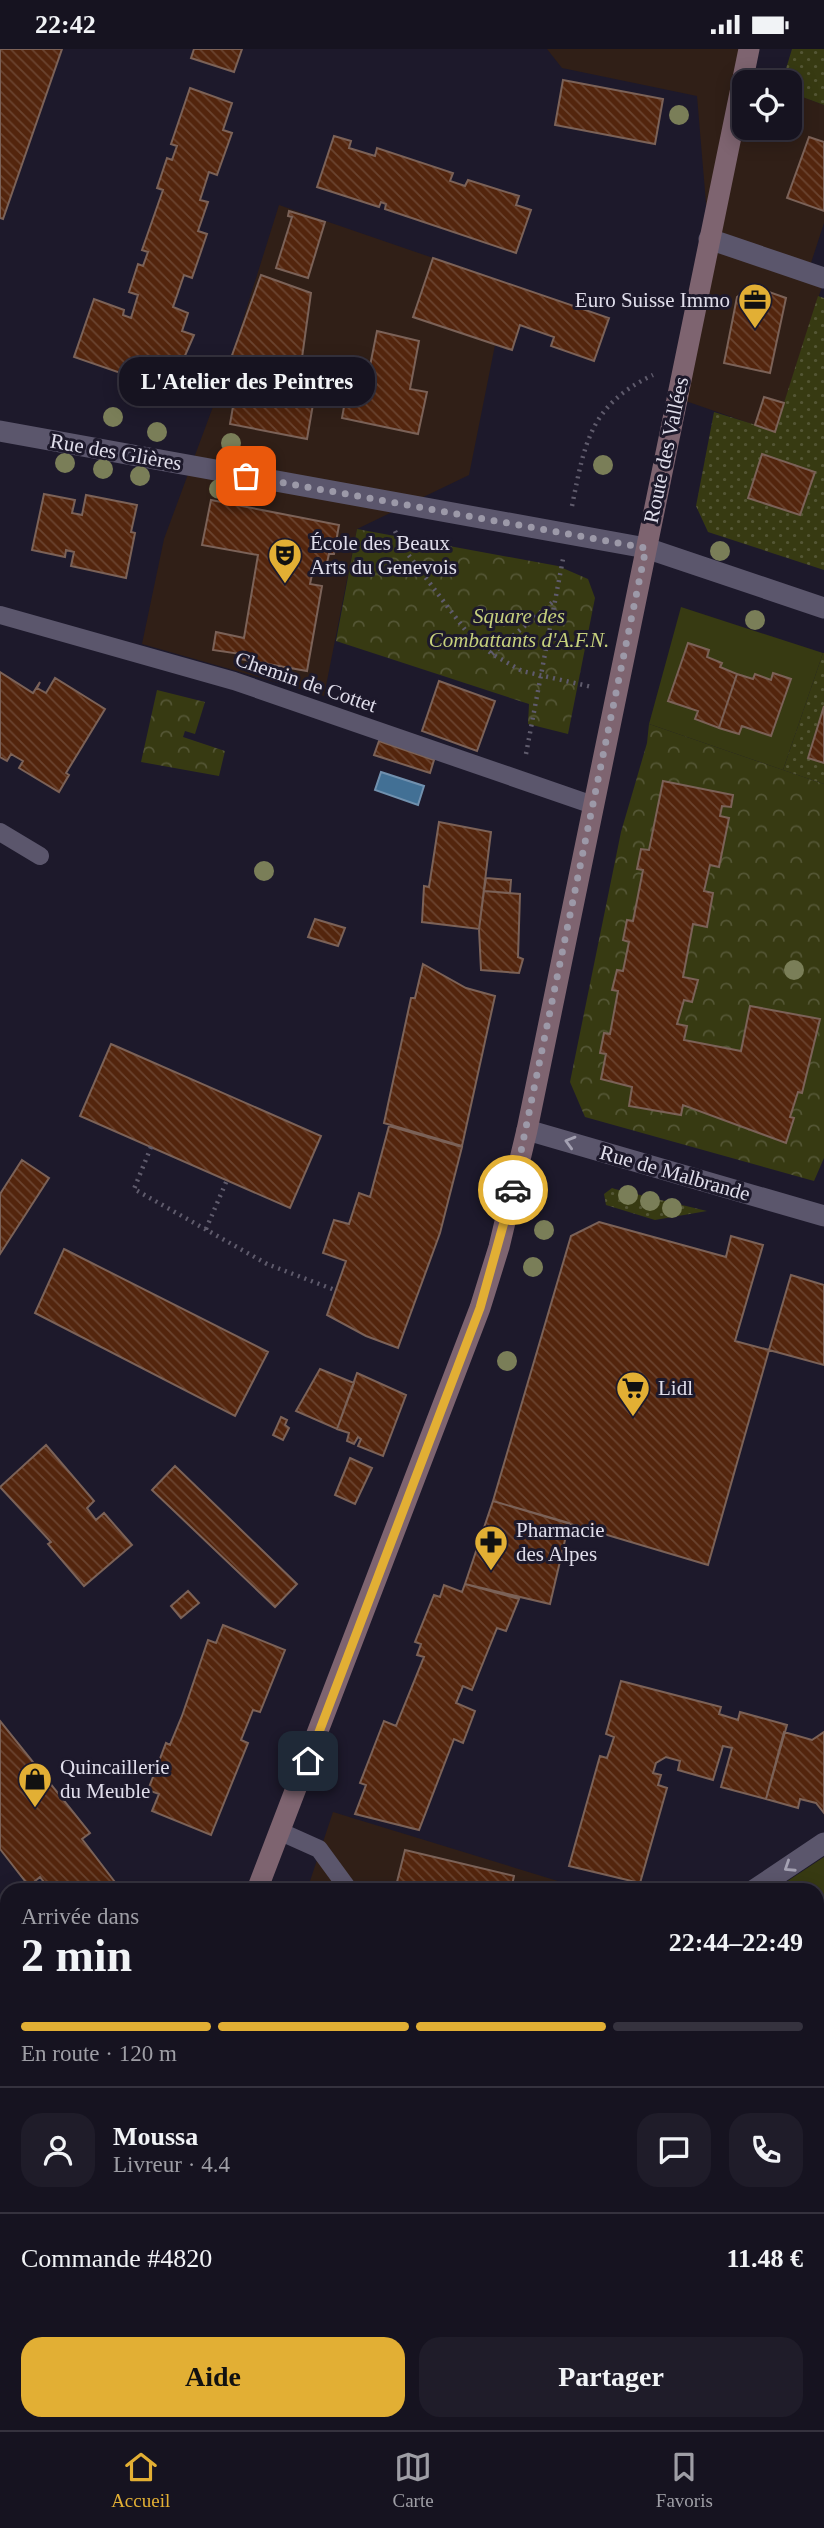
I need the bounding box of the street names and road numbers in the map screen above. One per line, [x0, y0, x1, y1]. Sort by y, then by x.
street label: Route des Vallées [639, 375, 693, 525]
street label: Rue des Glières [48, 429, 184, 475]
street label: Chemin de Cottet [232, 647, 380, 718]
street label: Rue de Malbrande [597, 1140, 753, 1206]

